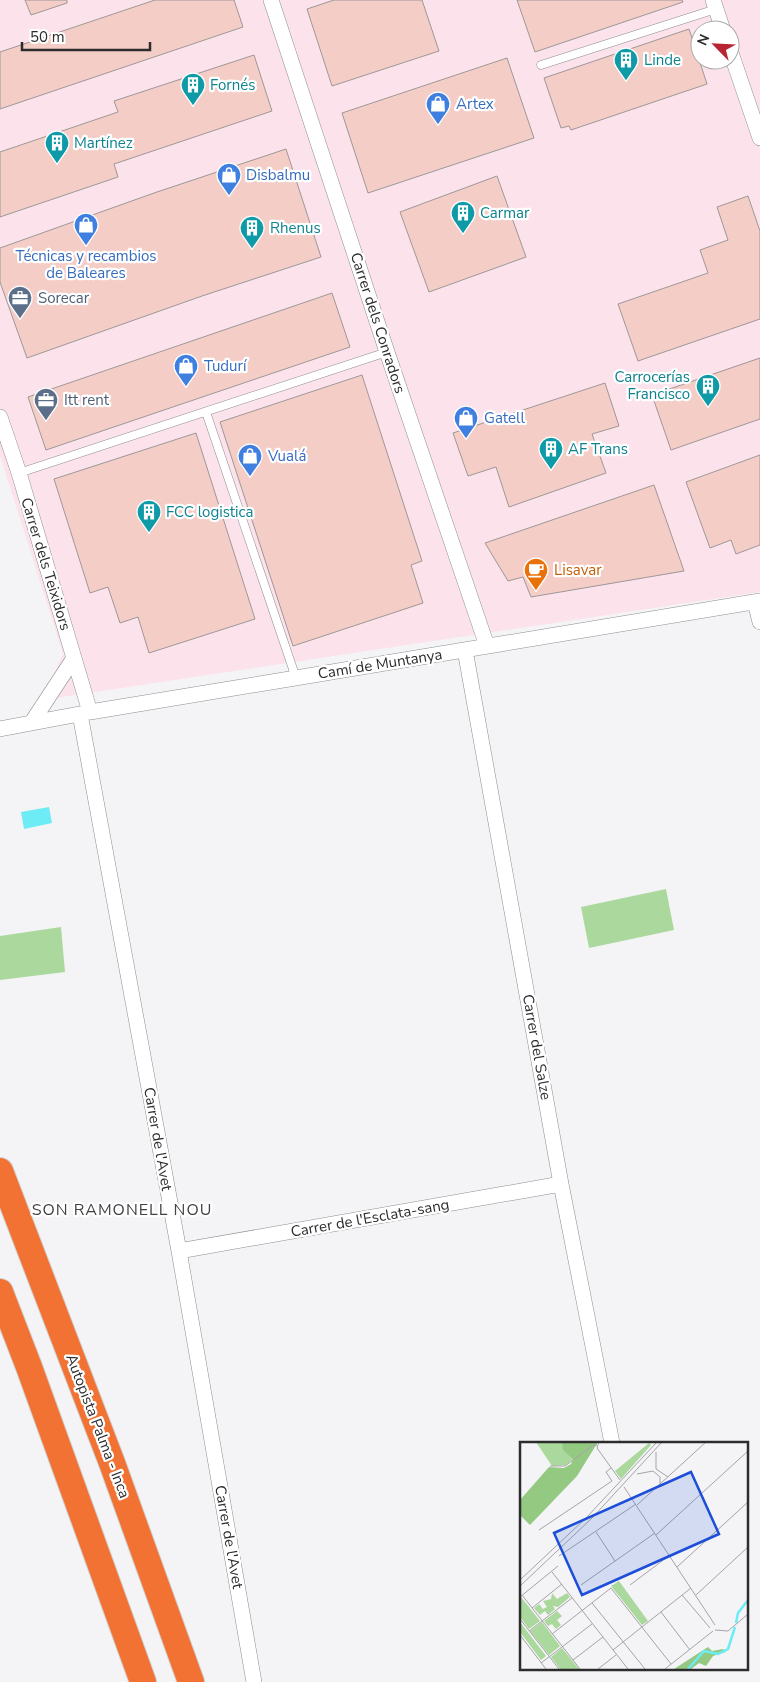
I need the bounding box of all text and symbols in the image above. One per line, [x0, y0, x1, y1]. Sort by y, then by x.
scale bar [22, 20, 150, 52]
north arrow [690, 20, 740, 70]
text: 50 m [30, 27, 65, 47]
text: N [693, 31, 714, 49]
building icon: Linde [613, 47, 639, 81]
place label: Linde [644, 50, 681, 70]
building icon: Fornés [180, 72, 206, 106]
place label: Fornés [210, 75, 255, 95]
shop icon: Artex [425, 91, 451, 125]
place label: Artex [456, 94, 494, 114]
building icon: Martínez [44, 130, 70, 164]
place label: Martínez [74, 133, 133, 153]
shop icon: Disbalmu [216, 162, 242, 196]
place label: Disbalmu [246, 165, 310, 185]
building icon: Carmar [450, 200, 476, 234]
place label: Carmar [480, 203, 530, 223]
shop icon: Técnicas y recambios de Baleares [73, 212, 99, 246]
building icon: Rhenus [239, 215, 265, 249]
place label: Rhenus [270, 218, 321, 238]
place label: Técnicas y recambios de Baleares [16, 246, 157, 283]
street label: Carrer dels Conradors [346, 250, 410, 396]
office icon: Sorecar [7, 285, 33, 319]
place label: Sorecar [38, 288, 90, 308]
shop icon: Tudurí [173, 353, 199, 387]
place label: Tudurí [204, 356, 248, 376]
place label: Carrocerías Francisco [614, 367, 690, 404]
building icon: Carrocerías Francisco [695, 373, 721, 407]
office icon: Itt rent [33, 387, 59, 421]
place label: Itt rent [64, 390, 110, 410]
shop icon: Gatell [453, 405, 479, 439]
place label: Gatell [484, 408, 525, 428]
building icon: AF Trans [538, 436, 564, 470]
place label: AF Trans [568, 439, 628, 459]
shop icon: Vualá [237, 443, 263, 477]
place label: Vualá [267, 446, 306, 466]
street label: Carrer dels Teixidors [16, 495, 76, 633]
building icon: FCC logistica [136, 499, 162, 533]
place label: FCC logistica [166, 502, 253, 522]
cafe icon: Lisavar [523, 557, 549, 591]
place label: Lisavar [554, 560, 602, 580]
street label: Camí de Muntanya [316, 644, 444, 684]
street label: Carrer del Salze [518, 993, 556, 1101]
street label: Carrer de l'Avet [139, 1086, 177, 1193]
street label: Carrer de l'Esclata-sang [289, 1194, 451, 1242]
district label: SON RAMONELL NOU [32, 1199, 212, 1221]
street label: Autopista Palma - Inca [61, 1351, 135, 1501]
inset map [520, 1442, 748, 1670]
street label: Carrer de l'Avet [210, 1484, 248, 1591]

